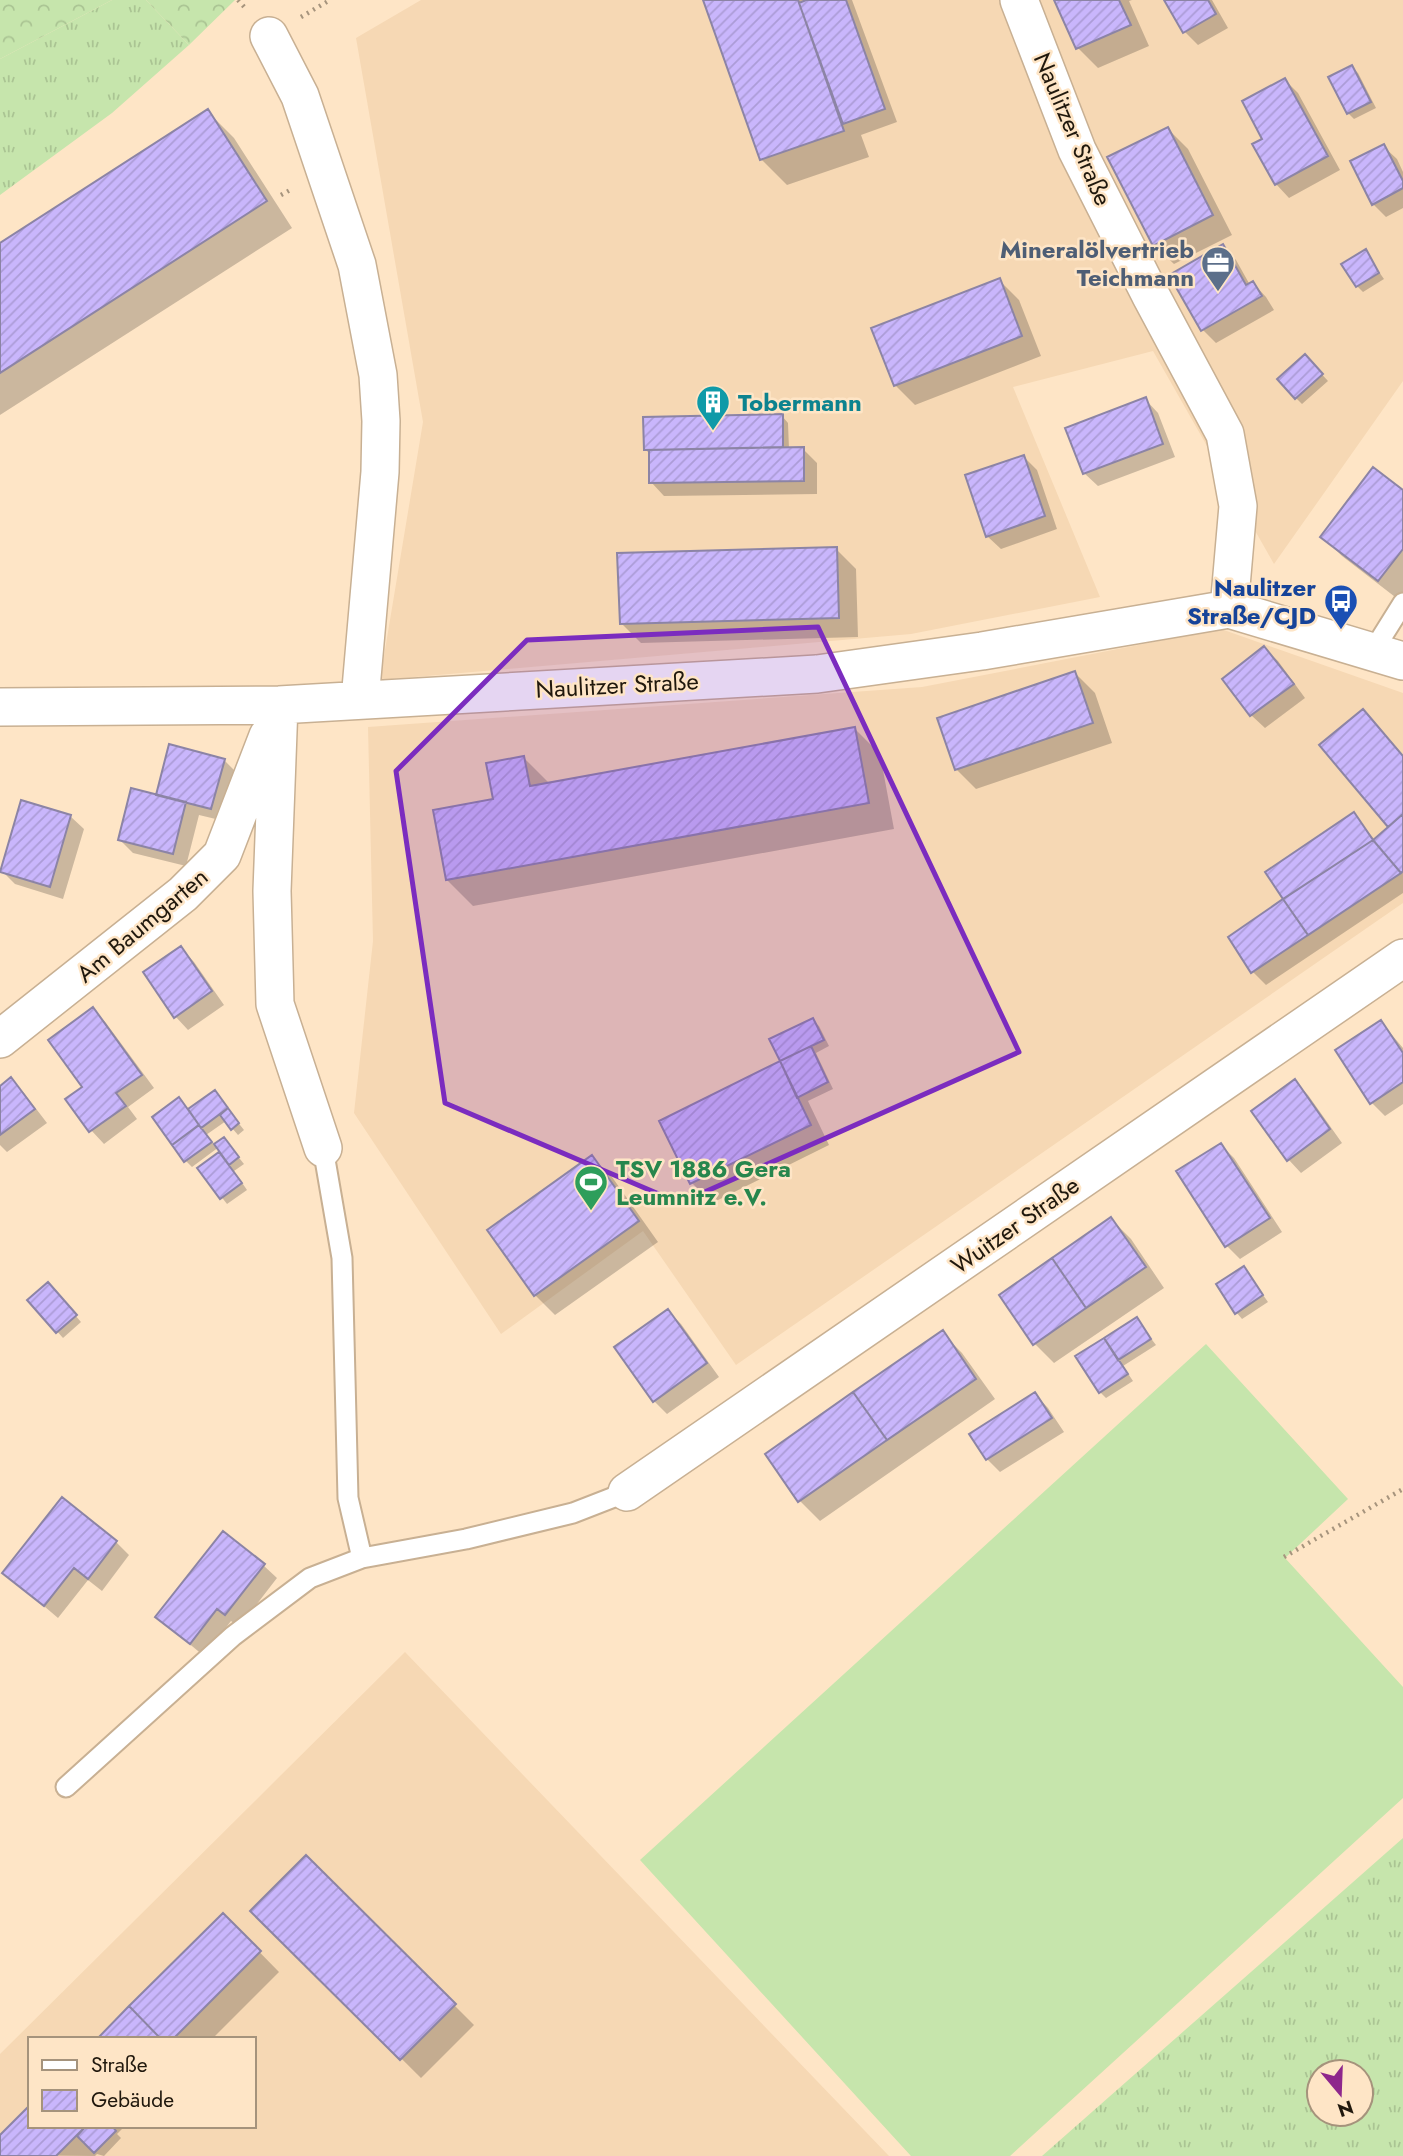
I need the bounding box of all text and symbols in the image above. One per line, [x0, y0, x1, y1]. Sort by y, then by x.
street label: Naulitzer Straße [1025, 47, 1121, 211]
place label: Mineralölvertrieb Teichmann [1000, 232, 1194, 295]
office icon: Mineralölvertrieb Teichmann [1199, 244, 1237, 293]
building icon: Tobermann [694, 383, 732, 432]
place label: Tobermann [738, 385, 862, 420]
place label: Naulitzer Straße/CJD [1187, 570, 1316, 633]
bus stop icon: Naulitzer Straße/CJD [1322, 582, 1360, 631]
street label: Naulitzer Straße [535, 663, 699, 707]
street label: Am Baumgarten [69, 859, 215, 991]
place label: TSV 1886 Gera Leumnitz e.V. [616, 1151, 791, 1214]
sports icon: TSV 1886 Gera Leumnitz e.V. [572, 1163, 610, 1212]
street label: Wuitzer Straße [944, 1168, 1086, 1282]
legend [28, 2037, 256, 2128]
text: Straße [91, 2050, 148, 2080]
north arrow [1305, 2058, 1375, 2128]
text: Gebäude [91, 2085, 174, 2115]
text: N [1334, 2093, 1357, 2124]

